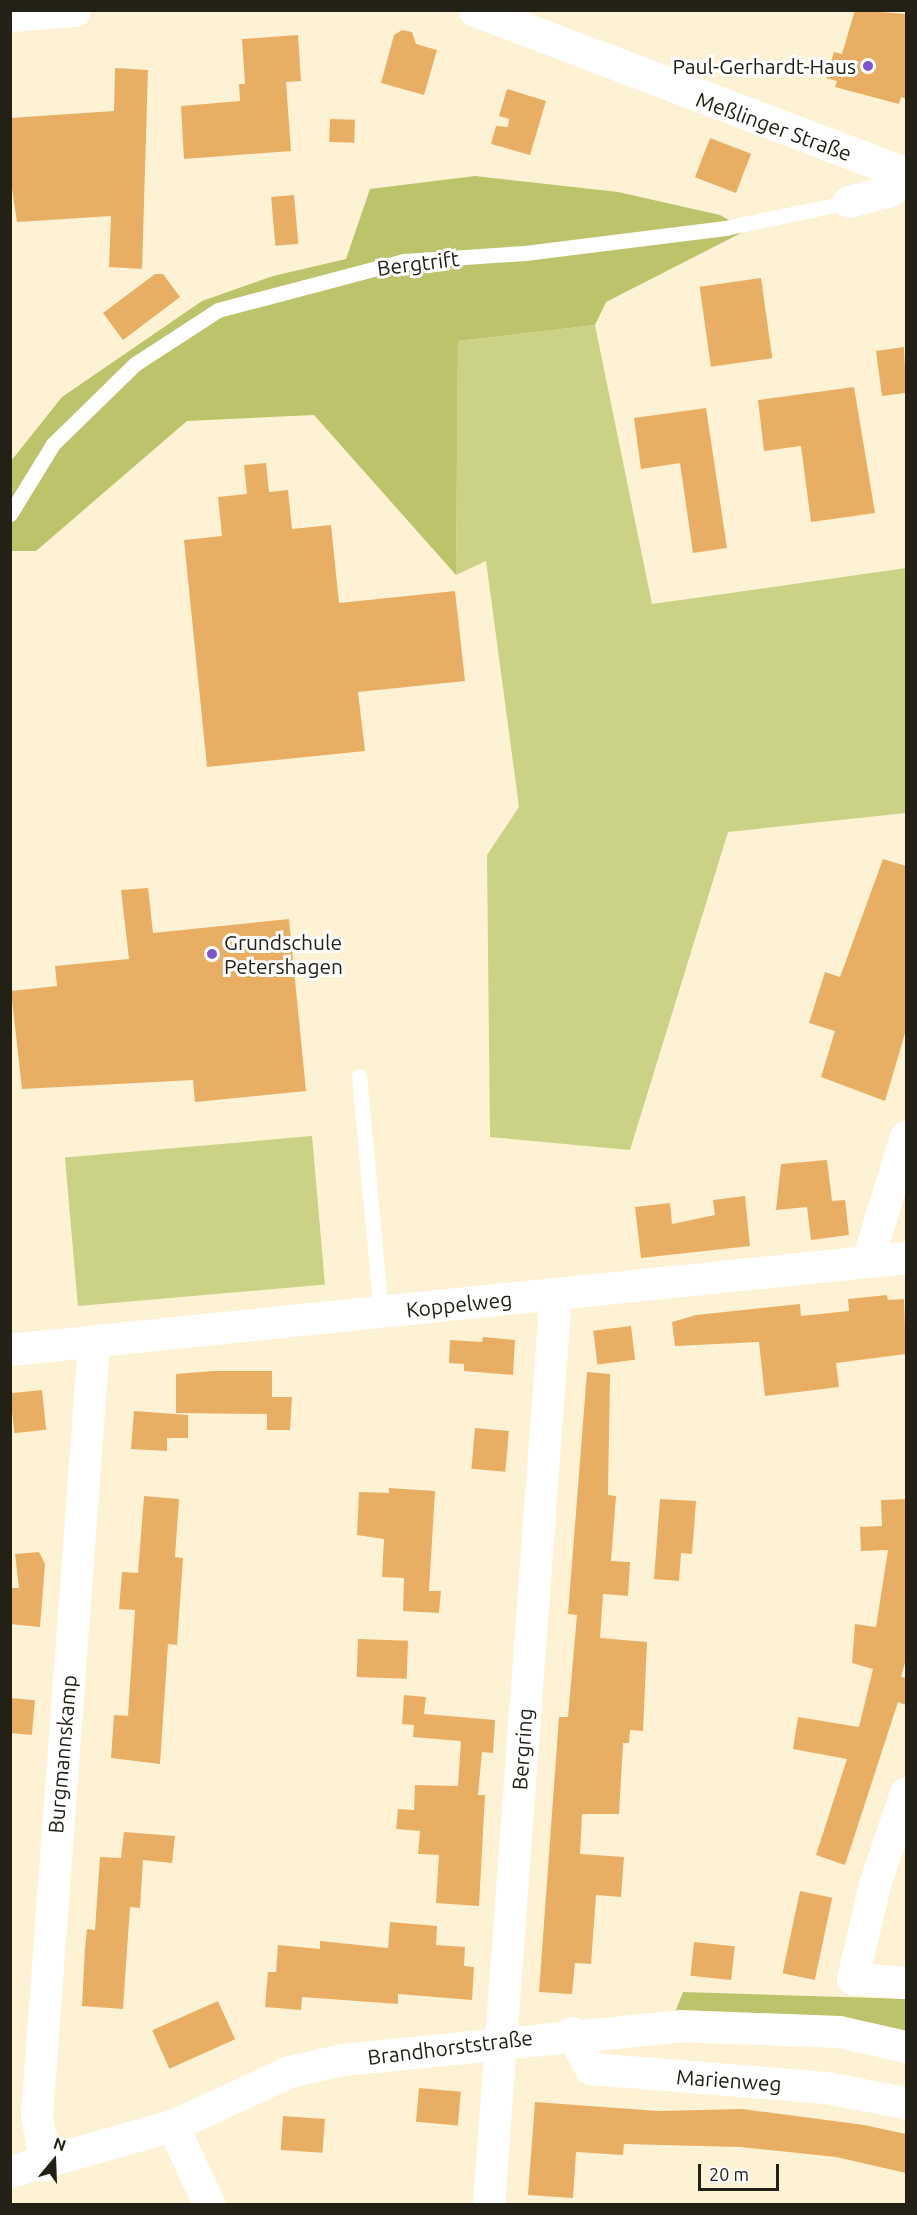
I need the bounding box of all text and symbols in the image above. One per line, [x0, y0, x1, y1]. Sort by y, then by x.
place label: Paul-Gerhardt-Haus [672, 53, 856, 79]
marker: Paul-Gerhardt-Haus [861, 59, 875, 73]
street label: Meßlinger Straße [693, 86, 855, 166]
street label: Bergtrift [376, 245, 460, 281]
place label: Grundschule Petershagen [224, 929, 343, 979]
marker: Grundschule Petershagen [205, 947, 219, 961]
street label: Koppelweg [405, 1286, 513, 1322]
street label: Burgmannskamp [43, 1674, 81, 1834]
street label: Bergring [507, 1707, 537, 1791]
street label: Brandhorststraße [366, 2024, 534, 2070]
street label: Marienweg [675, 2064, 783, 2096]
north arrow [24, 2131, 84, 2191]
text: N [51, 2134, 68, 2154]
scale bar [701, 2152, 782, 2190]
text: 20 m [709, 2164, 749, 2184]

